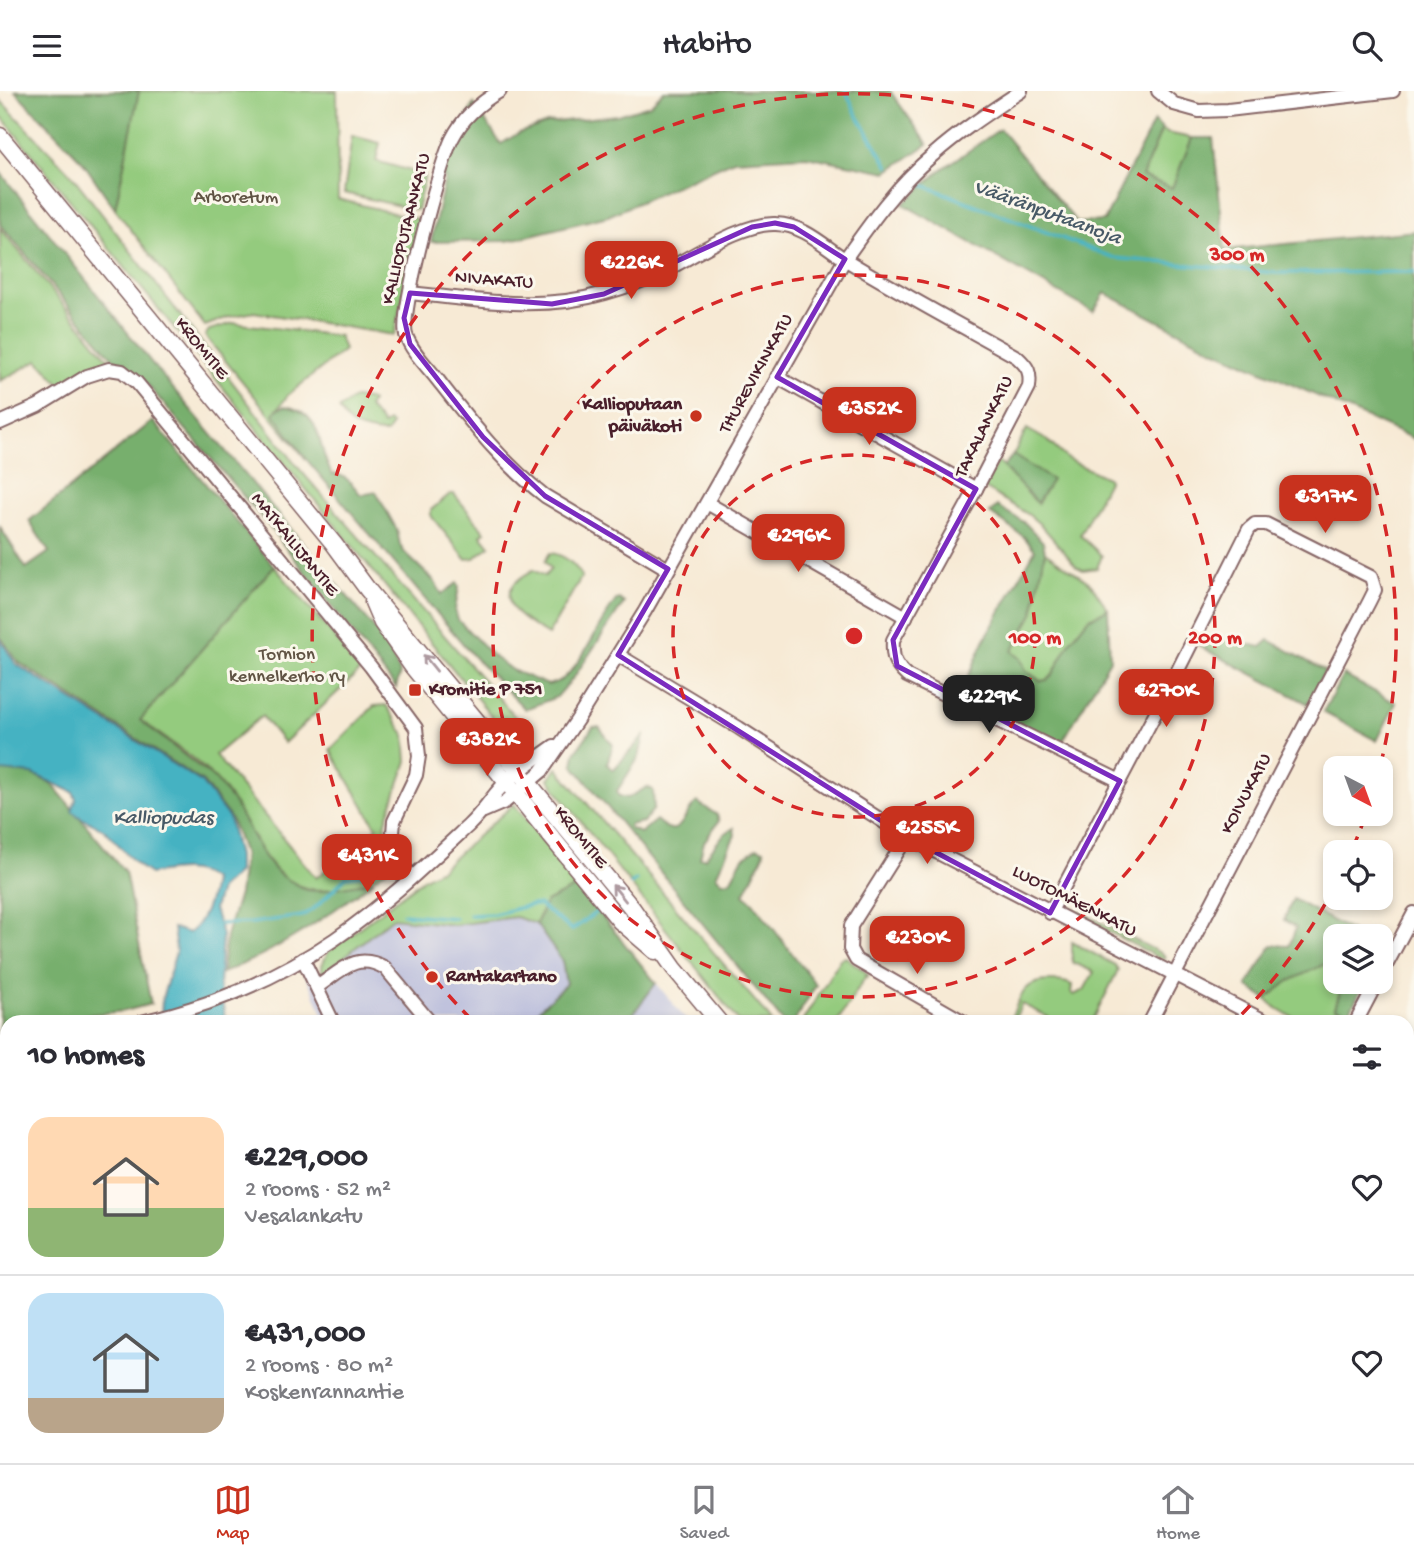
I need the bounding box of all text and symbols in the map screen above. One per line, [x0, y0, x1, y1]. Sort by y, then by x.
icon: menu [28, 27, 66, 65]
text: Habito [662, 27, 752, 65]
icon: search [1348, 27, 1386, 65]
street label: KALLIOPUTAANKATU [377, 151, 437, 307]
water label: Vääränputaanoja [970, 176, 1125, 253]
park label: Arboretum [194, 187, 279, 210]
pin: €226K [582, 241, 680, 301]
text: 300 m [1209, 244, 1264, 269]
text: €226K [601, 250, 661, 277]
street label: NIVAKATU [454, 267, 534, 295]
street label: THUREVIKINKATU [714, 310, 799, 439]
street label: KROMITIE [169, 313, 234, 386]
street label: TAKALANKATU [950, 372, 1020, 483]
pin: €352K [820, 387, 918, 447]
place label: Kallioputaan päiväkoti [581, 394, 683, 439]
text: €352K [838, 396, 900, 423]
marker: Kallioputaan päiväkoti [688, 408, 704, 424]
pin: €317K [1276, 475, 1374, 535]
text: €317K [1295, 484, 1355, 511]
street label: MATKAILIJANTIE [245, 488, 344, 602]
pin: €296K [749, 515, 847, 574]
text: €296K [768, 523, 828, 550]
centre of rings [842, 624, 866, 648]
text: 100 m [1008, 627, 1061, 652]
text: 200 m [1188, 627, 1242, 652]
park label: Tornion kennelkerho ry [229, 644, 346, 689]
one-way arrow [422, 655, 438, 673]
pin: €270K [1117, 669, 1215, 729]
pin: €229K [940, 675, 1038, 735]
text: €270K [1135, 678, 1197, 705]
place label: Kromitie P 751 [428, 679, 542, 702]
marker: Kromitie P 751 [407, 682, 423, 698]
text: €229K [959, 684, 1019, 711]
pin: €382K [438, 719, 536, 778]
text: €382K [456, 727, 518, 754]
street label: KOIVUKATU [1216, 750, 1278, 838]
north arrow [1323, 756, 1393, 826]
map controls [1323, 756, 1393, 994]
street label: KROMITIE [548, 802, 613, 875]
water label: Kalliopudas [113, 807, 215, 832]
pin: €255K [878, 807, 976, 866]
text: €255K [896, 815, 958, 842]
pin: €431K [318, 835, 416, 894]
button: locate [1323, 840, 1393, 910]
text: €431K [338, 843, 396, 870]
street label: LUOTOMÄENKATU [1008, 861, 1140, 943]
one-way arrow [612, 884, 627, 902]
pin: €230K [868, 917, 966, 976]
button: layers [1323, 924, 1393, 994]
text: €230K [886, 925, 948, 952]
place label: Rantakartano [445, 966, 557, 989]
marker: Rantakartano [424, 969, 440, 985]
icon: filters [1348, 1038, 1386, 1076]
text: 10 homes [28, 1040, 144, 1075]
text: €229,000 [245, 1142, 368, 1177]
icon: home [84, 1145, 168, 1229]
icon: heart [1348, 1168, 1386, 1206]
text: 2 rooms · 52 m² [245, 1177, 391, 1204]
text: Vesalankatu [245, 1204, 363, 1231]
text: €431,000 [245, 1318, 365, 1353]
icon: home [84, 1321, 168, 1405]
icon: heart [1348, 1344, 1386, 1382]
text: 2 rooms · 80 m² [245, 1353, 393, 1380]
text: Koskenrannantie [245, 1380, 404, 1407]
tab: Map [214, 1481, 252, 1546]
tab: Saved [680, 1481, 728, 1546]
tab: Home [1156, 1481, 1200, 1546]

